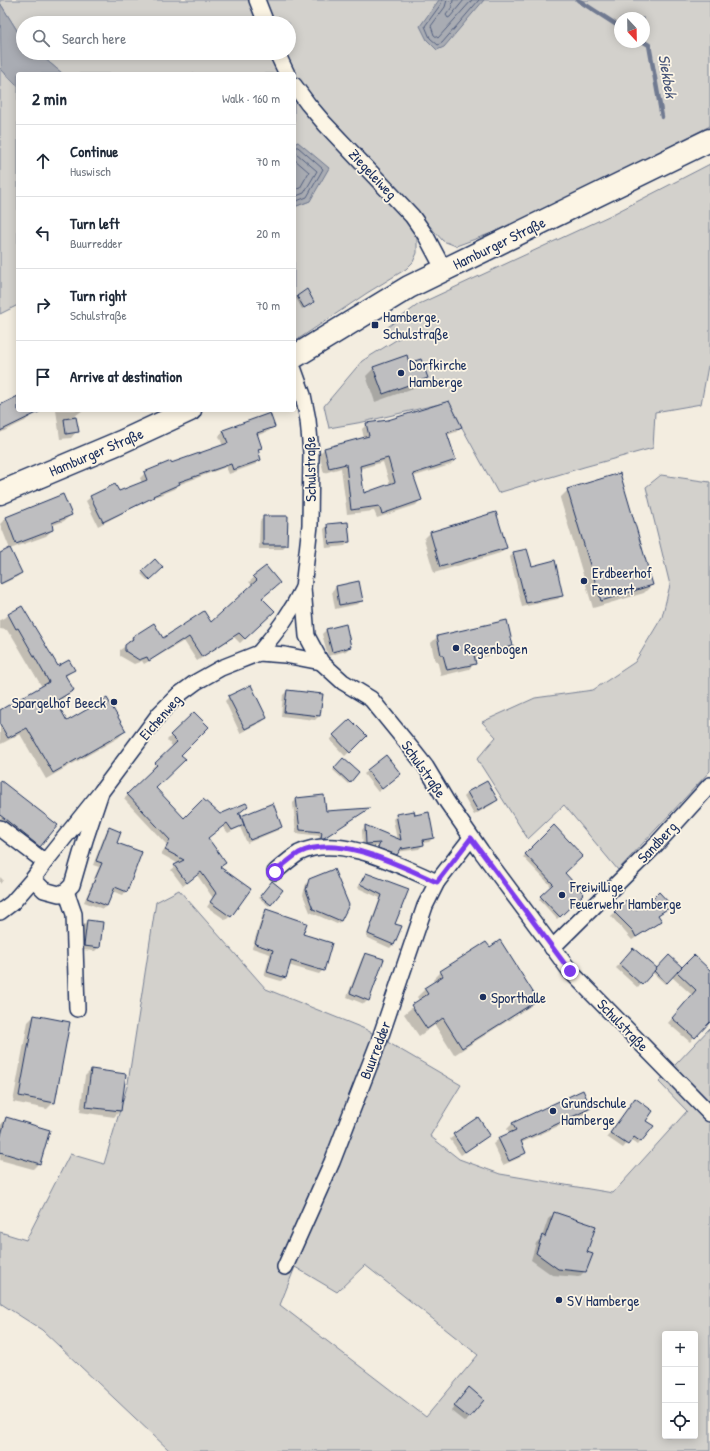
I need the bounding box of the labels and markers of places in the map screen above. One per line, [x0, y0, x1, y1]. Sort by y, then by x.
place label: Hamberge, Schulstraße [383, 306, 449, 344]
marker: Hamberge, Schulstraße [370, 320, 380, 330]
place label: Dorfkirche Hamberge [409, 354, 467, 392]
marker: Dorfkirche Hamberge [396, 368, 406, 378]
place label: Erdbeerhof Fennert [591, 562, 652, 600]
marker: Erdbeerhof Fennert [579, 576, 589, 586]
place label: Regenbogen [464, 638, 528, 659]
marker: Regenbogen [451, 643, 461, 653]
place label: Spargelhof Beeck [12, 692, 106, 713]
marker: Spargelhof Beeck [109, 697, 119, 707]
place label: Freiwillige Feuerwehr Hamberge [569, 876, 681, 914]
marker: Freiwillige Feuerwehr Hamberge [557, 890, 567, 900]
place label: Sporthalle [491, 987, 546, 1008]
marker: Sporthalle [478, 992, 488, 1002]
place label: Grundschule Hamberge [561, 1092, 626, 1130]
marker: Grundschule Hamberge [548, 1106, 558, 1116]
place label: SV Hamberge [567, 1290, 639, 1311]
marker: SV Hamberge [554, 1295, 564, 1305]

